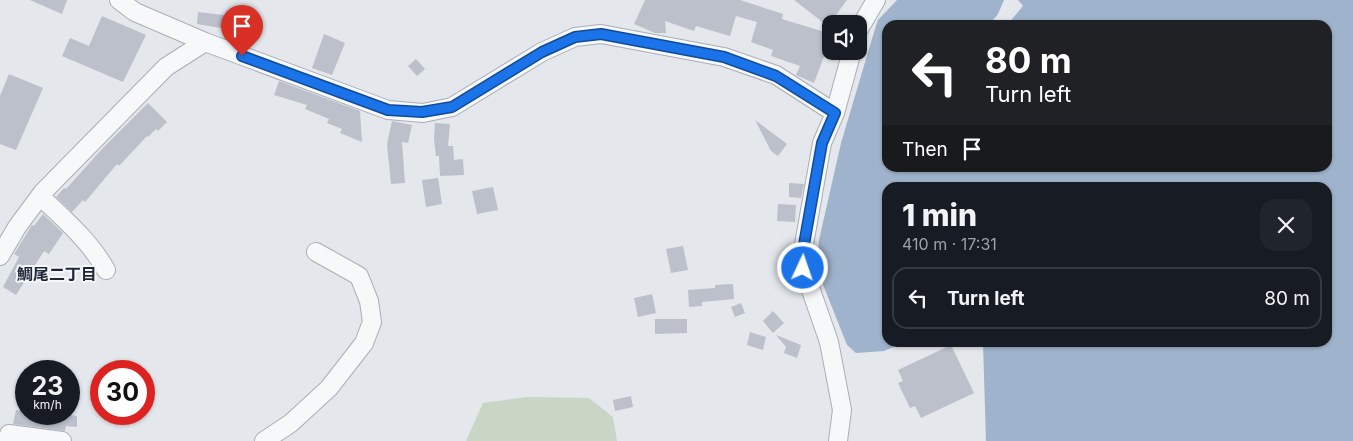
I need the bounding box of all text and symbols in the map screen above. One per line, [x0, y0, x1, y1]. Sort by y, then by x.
pin [221, 5, 263, 56]
icon: arrive [228, 12, 256, 40]
map controls [822, 15, 867, 60]
button: sound [822, 15, 867, 60]
text: 80 m [985, 39, 1072, 81]
icon: left [902, 40, 967, 105]
text: Turn left [985, 81, 1071, 107]
icon: arrive [958, 135, 986, 163]
text: Then [902, 138, 948, 161]
text: 1 min [902, 197, 977, 233]
button: close [1260, 199, 1312, 251]
text: 410 m · 17:31 [902, 234, 997, 254]
position arrow [776, 241, 828, 293]
district label: 鯛尾二丁目 [17, 264, 97, 284]
icon: left [904, 284, 932, 312]
text: Turn left [947, 287, 1025, 310]
text: 80 m [1264, 287, 1310, 310]
speed limit sign: 30 [90, 360, 155, 425]
text: 23 [32, 371, 63, 401]
text: km/h [33, 397, 62, 412]

